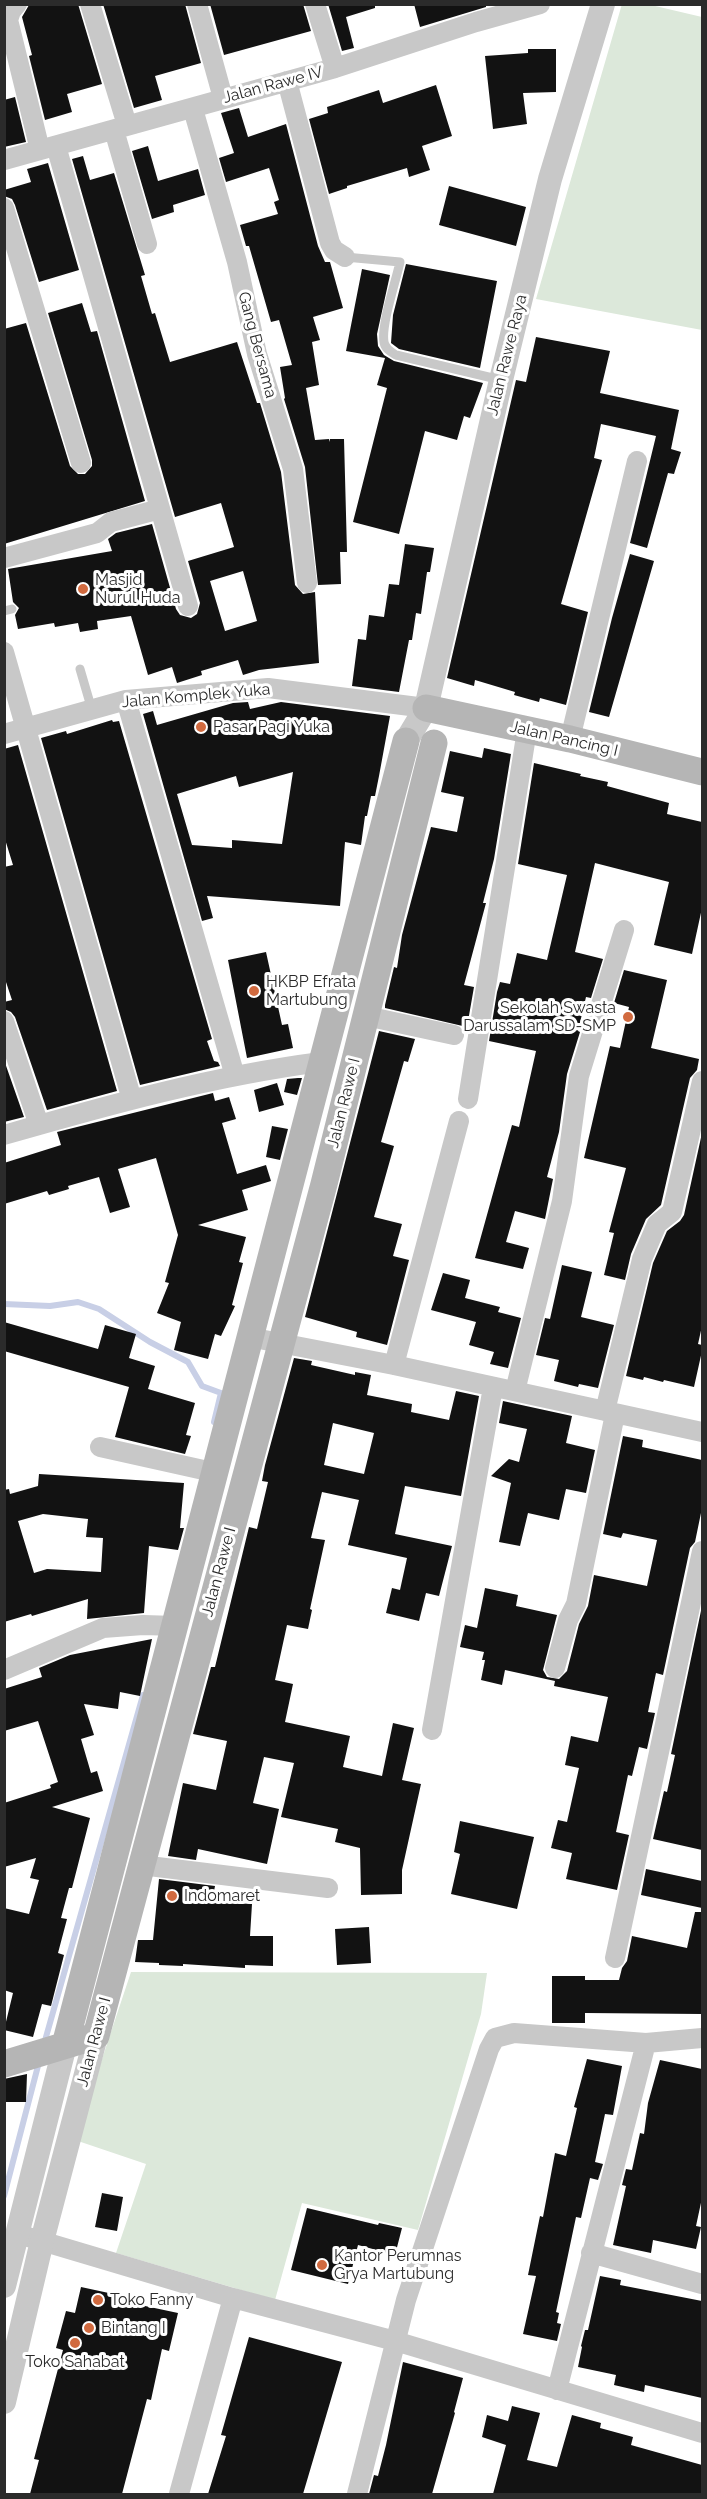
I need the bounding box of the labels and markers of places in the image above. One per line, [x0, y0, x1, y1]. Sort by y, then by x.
place label: Masjid Nurul Huda [95, 570, 180, 608]
marker: Masjid Nurul Huda [76, 582, 90, 596]
place label: Pasar Pagi Yuka [213, 717, 330, 737]
marker: Pasar Pagi Yuka [194, 720, 208, 734]
place label: HKBP Efrata Martubung [266, 972, 356, 1010]
marker: HKBP Efrata Martubung [247, 984, 261, 998]
place label: Sekolah Swasta Darussalam SD-SMP [463, 998, 616, 1036]
marker: Sekolah Swasta Darussalam SD-SMP [621, 1010, 635, 1024]
place label: Indomaret [184, 1886, 260, 1906]
marker: Indomaret [165, 1889, 179, 1903]
place label: Kantor Perumnas Grya Martubung [334, 2246, 461, 2284]
marker: Kantor Perumnas Grya Martubung [315, 2258, 329, 2272]
place label: Toko Fanny [110, 2290, 193, 2310]
marker: Toko Fanny [91, 2293, 105, 2307]
place label: Bintang I [101, 2318, 166, 2338]
marker: Bintang I [82, 2321, 96, 2335]
marker: Toko Sahabat [68, 2336, 82, 2350]
place label: Toko Sahabat [25, 2352, 125, 2372]

